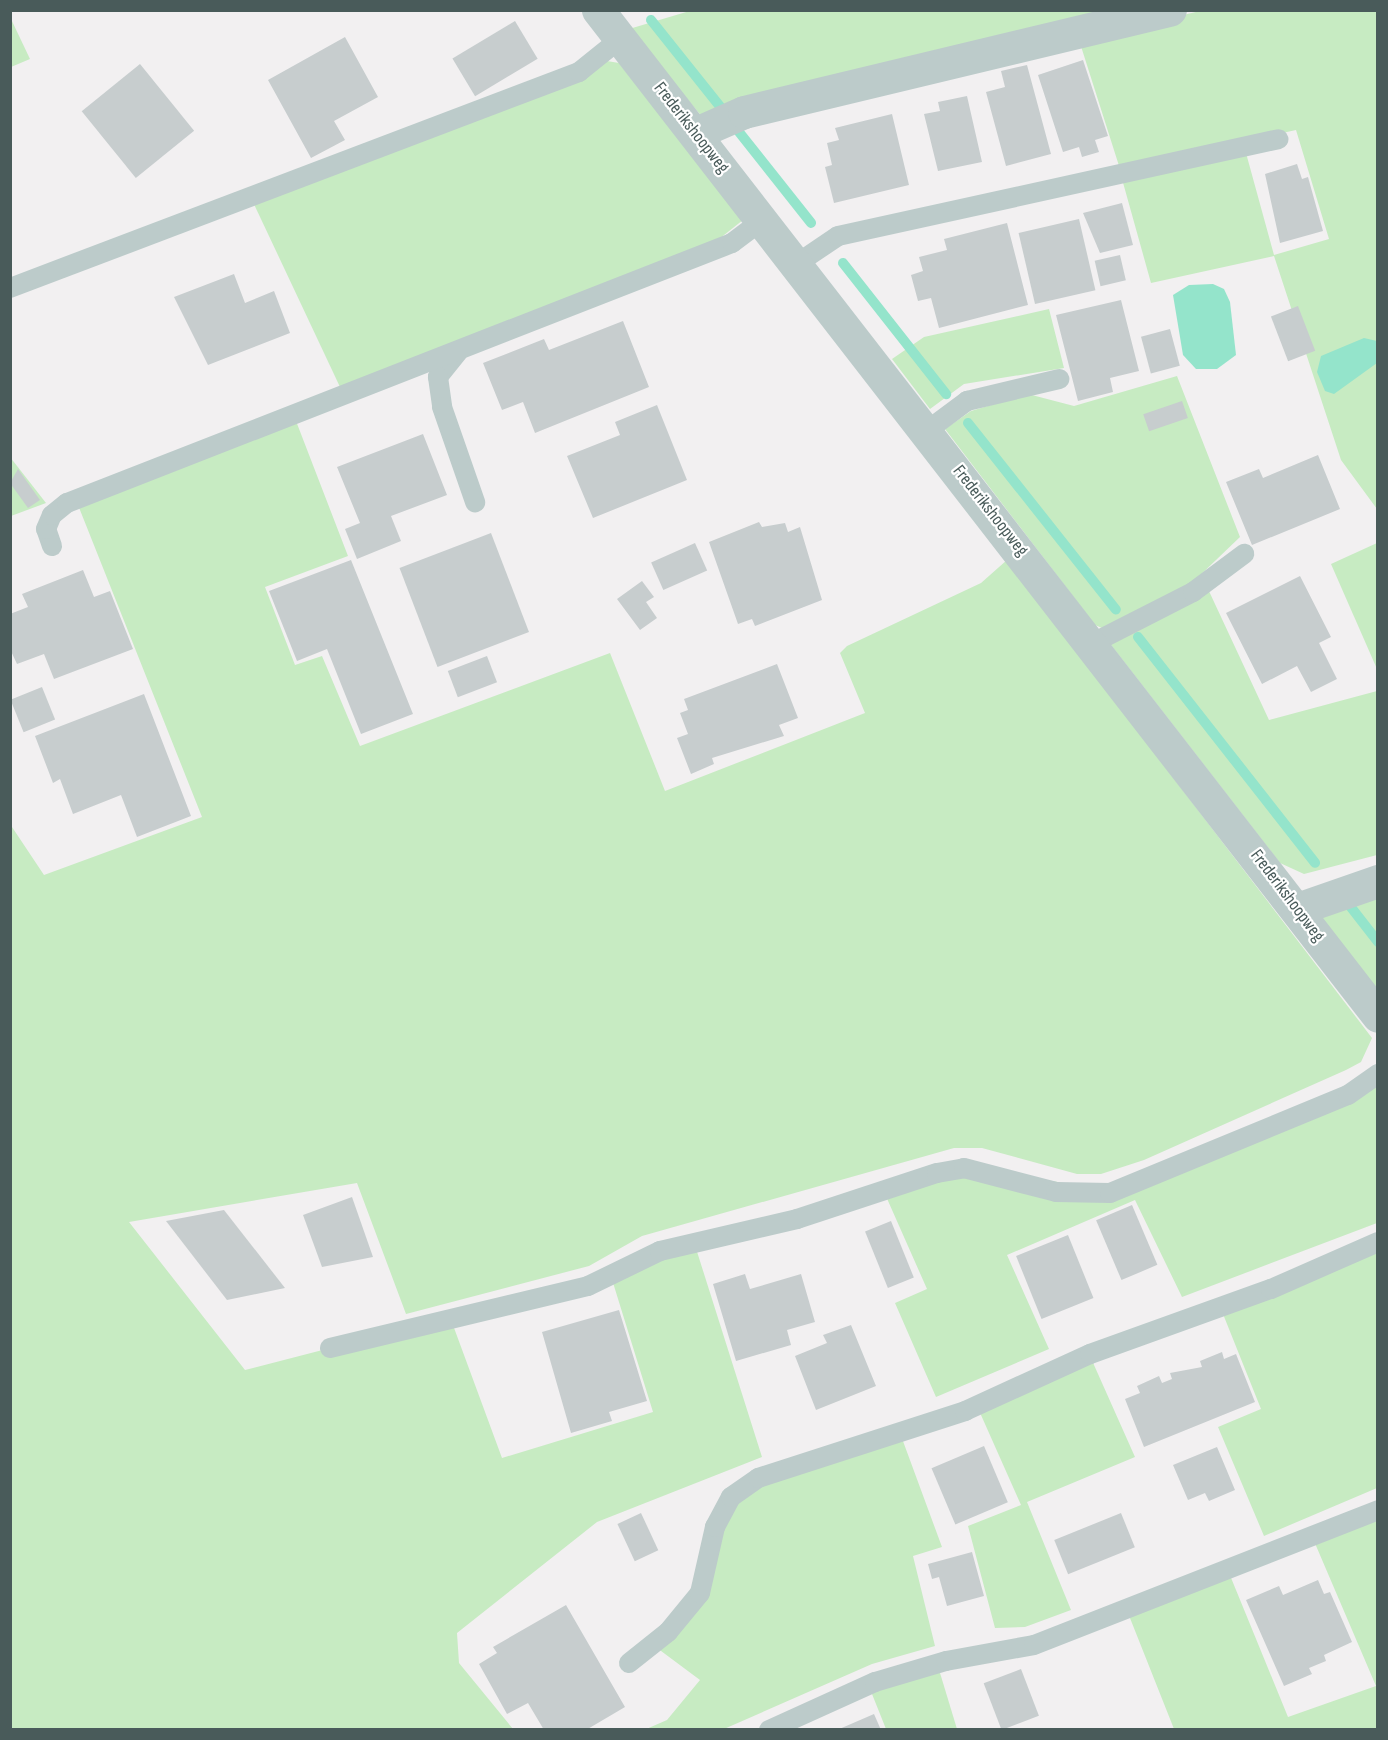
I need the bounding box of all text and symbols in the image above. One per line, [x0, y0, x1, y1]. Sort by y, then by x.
street label: Frederikshoopweg [649, 78, 733, 178]
street label: Frederikshoopweg [948, 461, 1032, 561]
street label: Frederikshoopweg [1245, 846, 1329, 946]

